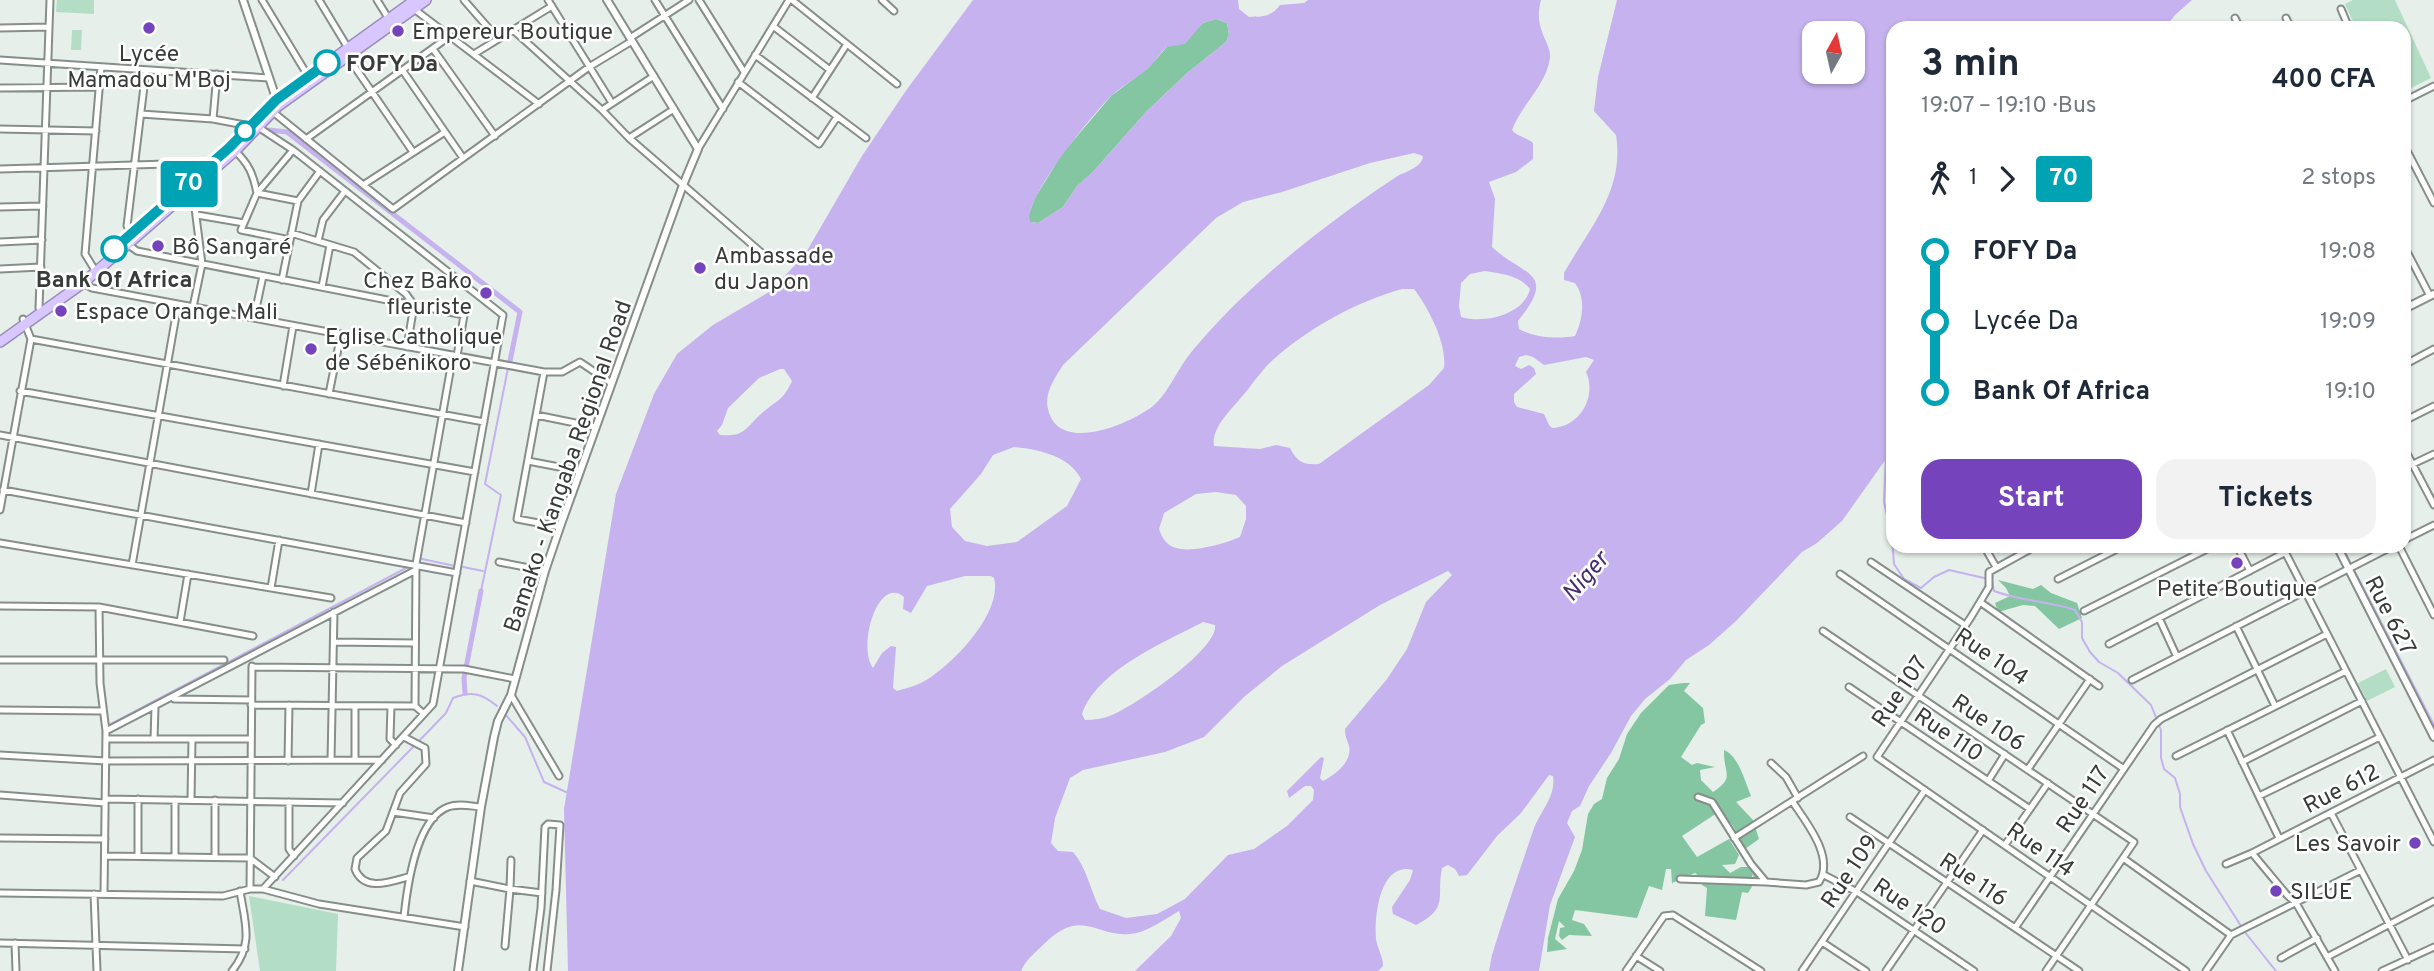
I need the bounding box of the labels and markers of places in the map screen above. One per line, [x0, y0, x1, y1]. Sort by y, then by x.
place label: Empereur Boutique [412, 19, 613, 48]
marker: Lycée Mamadou M'Boj [141, 20, 157, 36]
marker: Empereur Boutique [390, 23, 406, 39]
place label: Lycée Mamadou M'Boj [67, 41, 231, 96]
marker: FOFY Da [314, 50, 340, 76]
place label: FOFY Da [346, 51, 438, 80]
unlabelled marker [235, 121, 255, 141]
place label: Bô Sangaré [172, 234, 291, 263]
marker: Bank Of Africa [101, 236, 127, 262]
marker: Bô Sangaré [150, 238, 166, 254]
place label: Ambassade du Japon [714, 243, 834, 298]
marker: Ambassade du Japon [692, 260, 708, 276]
place label: Bank Of Africa [36, 267, 192, 296]
place label: Chez Bako fleuriste [363, 268, 472, 323]
marker: Chez Bako fleuriste [478, 285, 494, 301]
place label: Espace Orange Mali [75, 299, 278, 328]
marker: Espace Orange Mali [53, 303, 69, 319]
place label: Eglise Catholique de Sébénikoro [325, 324, 502, 379]
marker: Eglise Catholique de Sébénikoro [303, 341, 319, 357]
marker: Petite Boutique [2229, 555, 2245, 571]
place label: Petite Boutique [2157, 576, 2317, 605]
place label: Les Savoir [2295, 831, 2401, 860]
marker: Les Savoir [2407, 835, 2423, 851]
place label: SILUE [2290, 879, 2352, 908]
marker: SILUE [2268, 883, 2284, 899]

